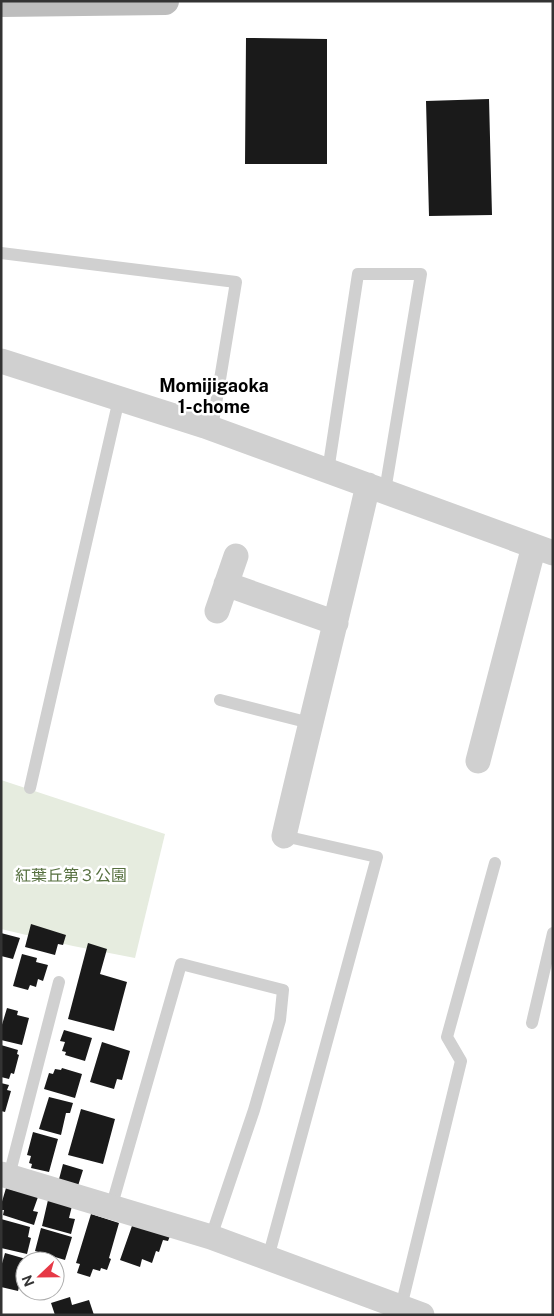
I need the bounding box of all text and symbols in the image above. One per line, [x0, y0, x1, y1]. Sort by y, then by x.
district label: Momijigaoka 1-chome [159, 375, 269, 417]
park label: 紅葉丘第３公園 [15, 866, 127, 885]
north arrow [15, 1251, 65, 1301]
text: N [18, 1273, 37, 1289]

